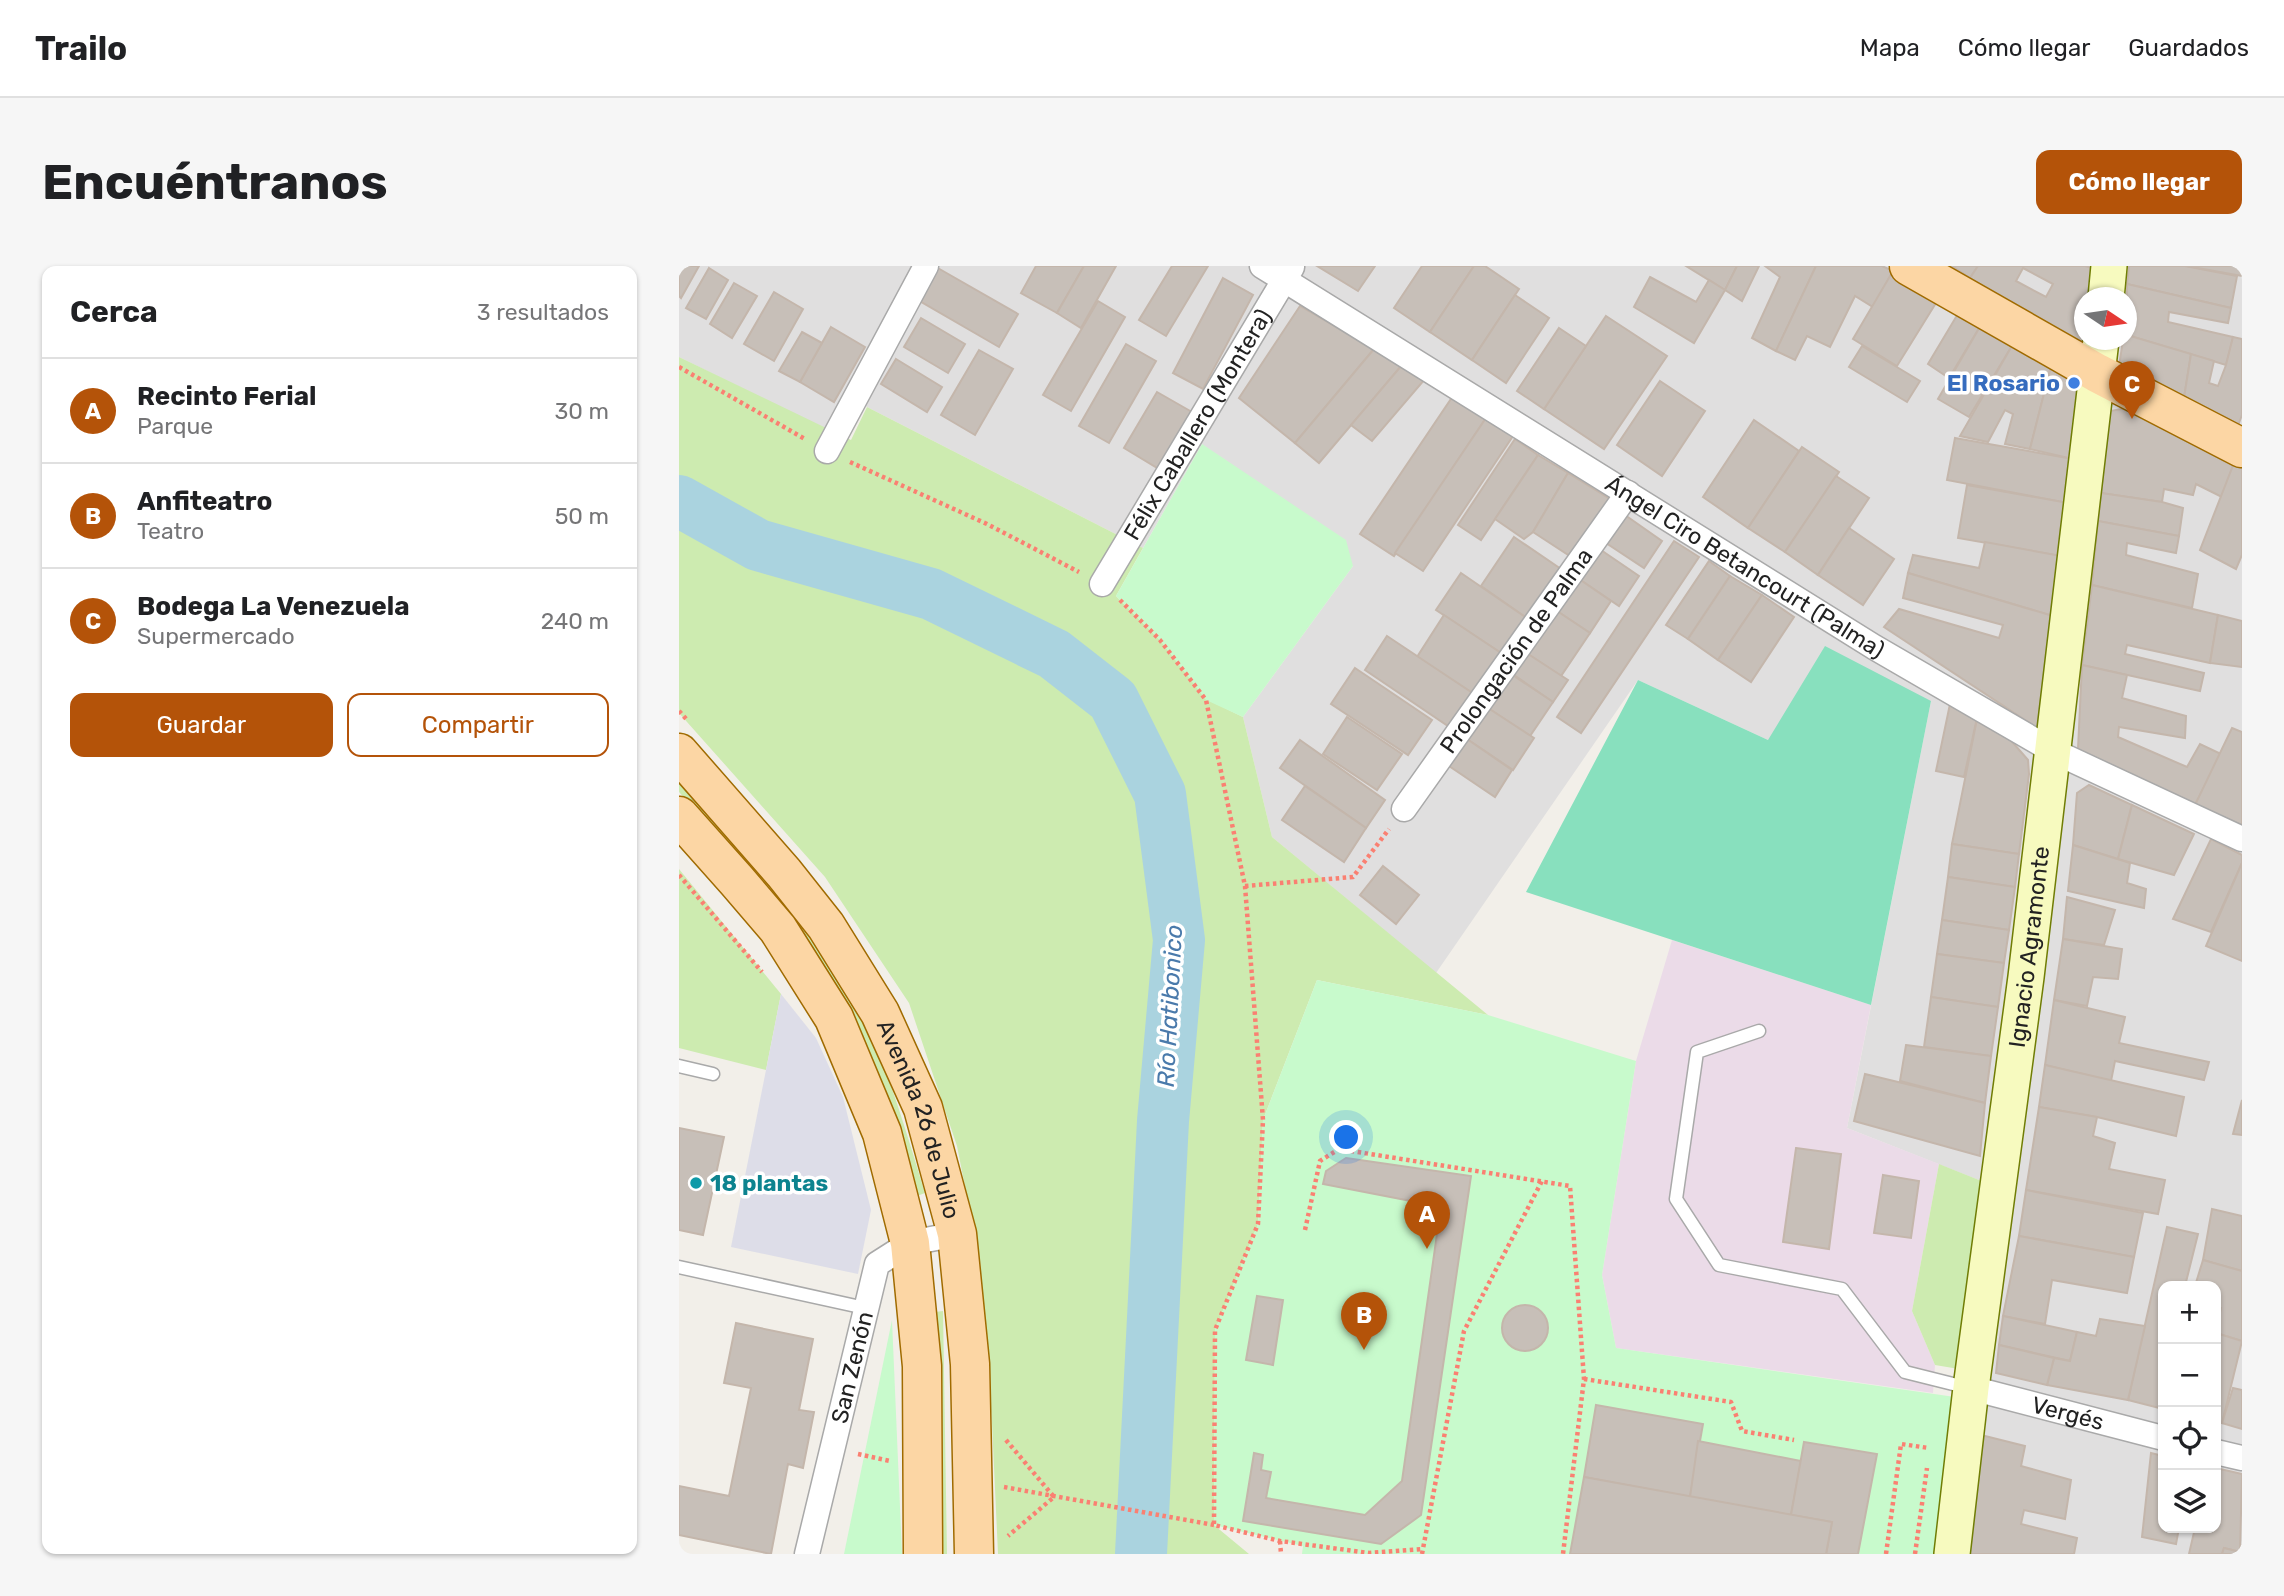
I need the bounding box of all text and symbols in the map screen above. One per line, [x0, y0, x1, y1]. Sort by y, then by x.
text: Trailo [35, 29, 127, 68]
text: Mapa [1860, 34, 1920, 62]
text: Cómo llegar [1958, 34, 2090, 62]
text: Guardados [2128, 34, 2249, 62]
button: Cómo llegar [2036, 150, 2242, 214]
text: Encuéntranos [42, 153, 388, 211]
north arrow [2074, 287, 2137, 350]
text: Cerca [70, 294, 158, 330]
text: 3 resultados [477, 298, 609, 326]
street label: Félix Caballero (Montera) [1118, 304, 1278, 545]
pin: C [2109, 361, 2155, 419]
place label: El Rosario [1947, 369, 2060, 397]
marker: El Rosario [2066, 375, 2082, 391]
text: Recinto Ferial [137, 381, 316, 412]
text: A [85, 397, 101, 425]
text: 30 m [554, 397, 609, 425]
text: Parque [137, 412, 213, 440]
street label: Ángel Ciro Betancourt (Palma) [1600, 469, 1889, 664]
text: Anfiteatro [137, 486, 272, 517]
text: B [85, 502, 101, 530]
text: 50 m [555, 502, 609, 530]
text: Teatro [137, 517, 204, 545]
street label: Prolongación de Palma [1434, 543, 1598, 759]
text: Bodega La Venezuela [137, 591, 410, 622]
text: C [85, 607, 101, 635]
text: 240 m [541, 607, 609, 635]
text: Supermercado [137, 622, 295, 650]
button: Guardar [70, 693, 333, 757]
button: Compartir [347, 693, 609, 757]
street label: Ignacio Agramonte [2003, 845, 2055, 1049]
water label: Río Hatibonico [1152, 924, 1188, 1088]
street label: Avenida 26 de Julio [871, 1015, 966, 1222]
your location [1329, 1120, 1363, 1154]
place label: 18 plantas [710, 1169, 829, 1197]
marker: 18 plantas [688, 1175, 704, 1191]
pin: A [1404, 1191, 1450, 1249]
map controls [2158, 1281, 2221, 1533]
button: + [2158, 1281, 2221, 1344]
pin: B [1341, 1292, 1387, 1350]
street label: San Zenón [825, 1309, 879, 1426]
button: − [2158, 1344, 2221, 1407]
street label: Vergés [2029, 1390, 2107, 1436]
button: locate [2158, 1407, 2221, 1470]
button: layers [2158, 1470, 2221, 1533]

